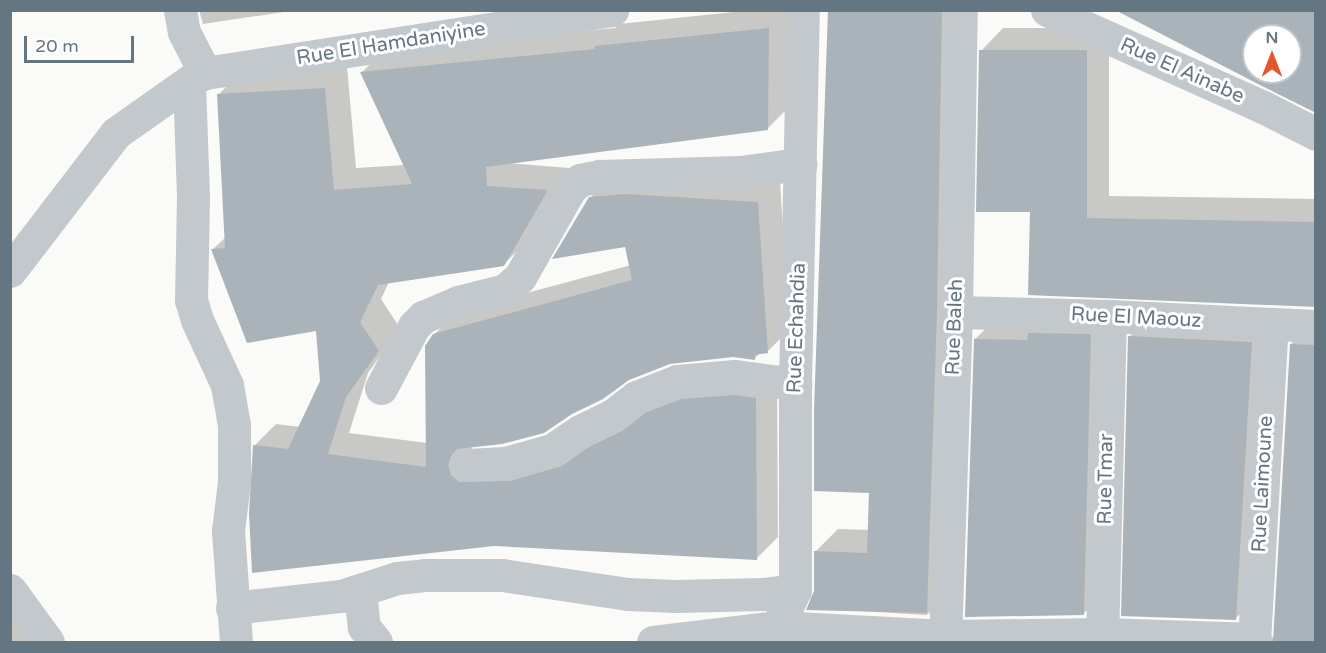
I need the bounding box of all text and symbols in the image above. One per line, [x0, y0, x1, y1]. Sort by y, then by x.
street label: Rue El Hamdaniyine [295, 17, 487, 71]
scale bar [27, 24, 136, 62]
north arrow [1242, 24, 1302, 84]
text: N [1266, 28, 1278, 48]
street label: Rue El Ainabe [1116, 33, 1248, 109]
text: 20 m [35, 35, 79, 57]
street label: Rue Echahdia [783, 262, 811, 394]
street label: Rue Baleh [941, 278, 969, 376]
street label: Rue El Maouz [1070, 303, 1202, 333]
street label: Rue Laimoune [1247, 415, 1279, 553]
street label: Rue Tmar [1093, 433, 1119, 525]

